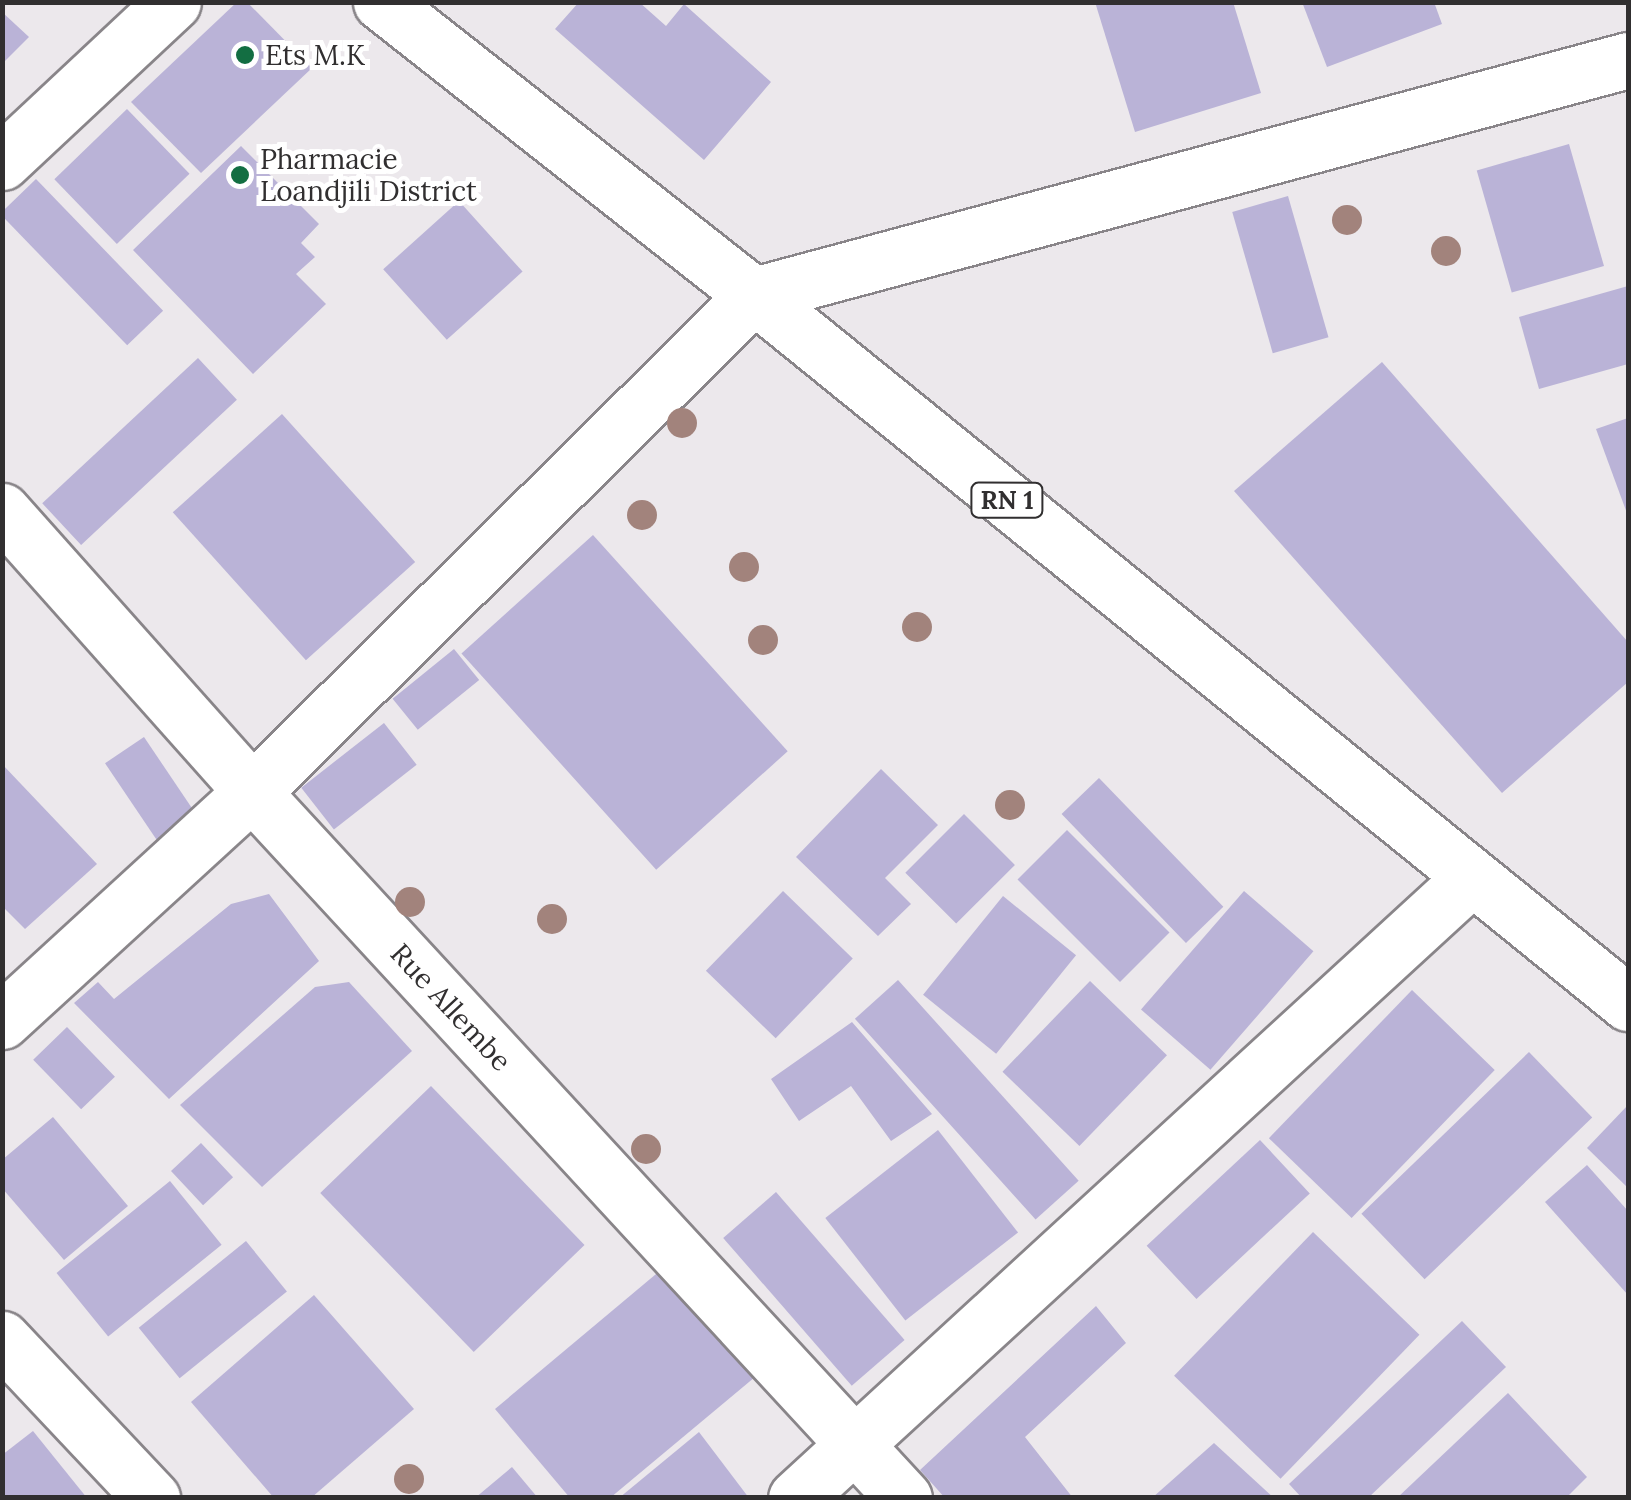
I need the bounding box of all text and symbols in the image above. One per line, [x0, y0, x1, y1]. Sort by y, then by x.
place label: Ets M.K [265, 38, 365, 72]
marker: Ets M.K [234, 44, 256, 66]
place label: Pharmacie Loandjili District [260, 142, 477, 208]
marker: Pharmacie Loandjili District [229, 164, 251, 186]
road number: RN 1 [970, 480, 1044, 520]
street label: Rue Allembe [384, 937, 518, 1077]

